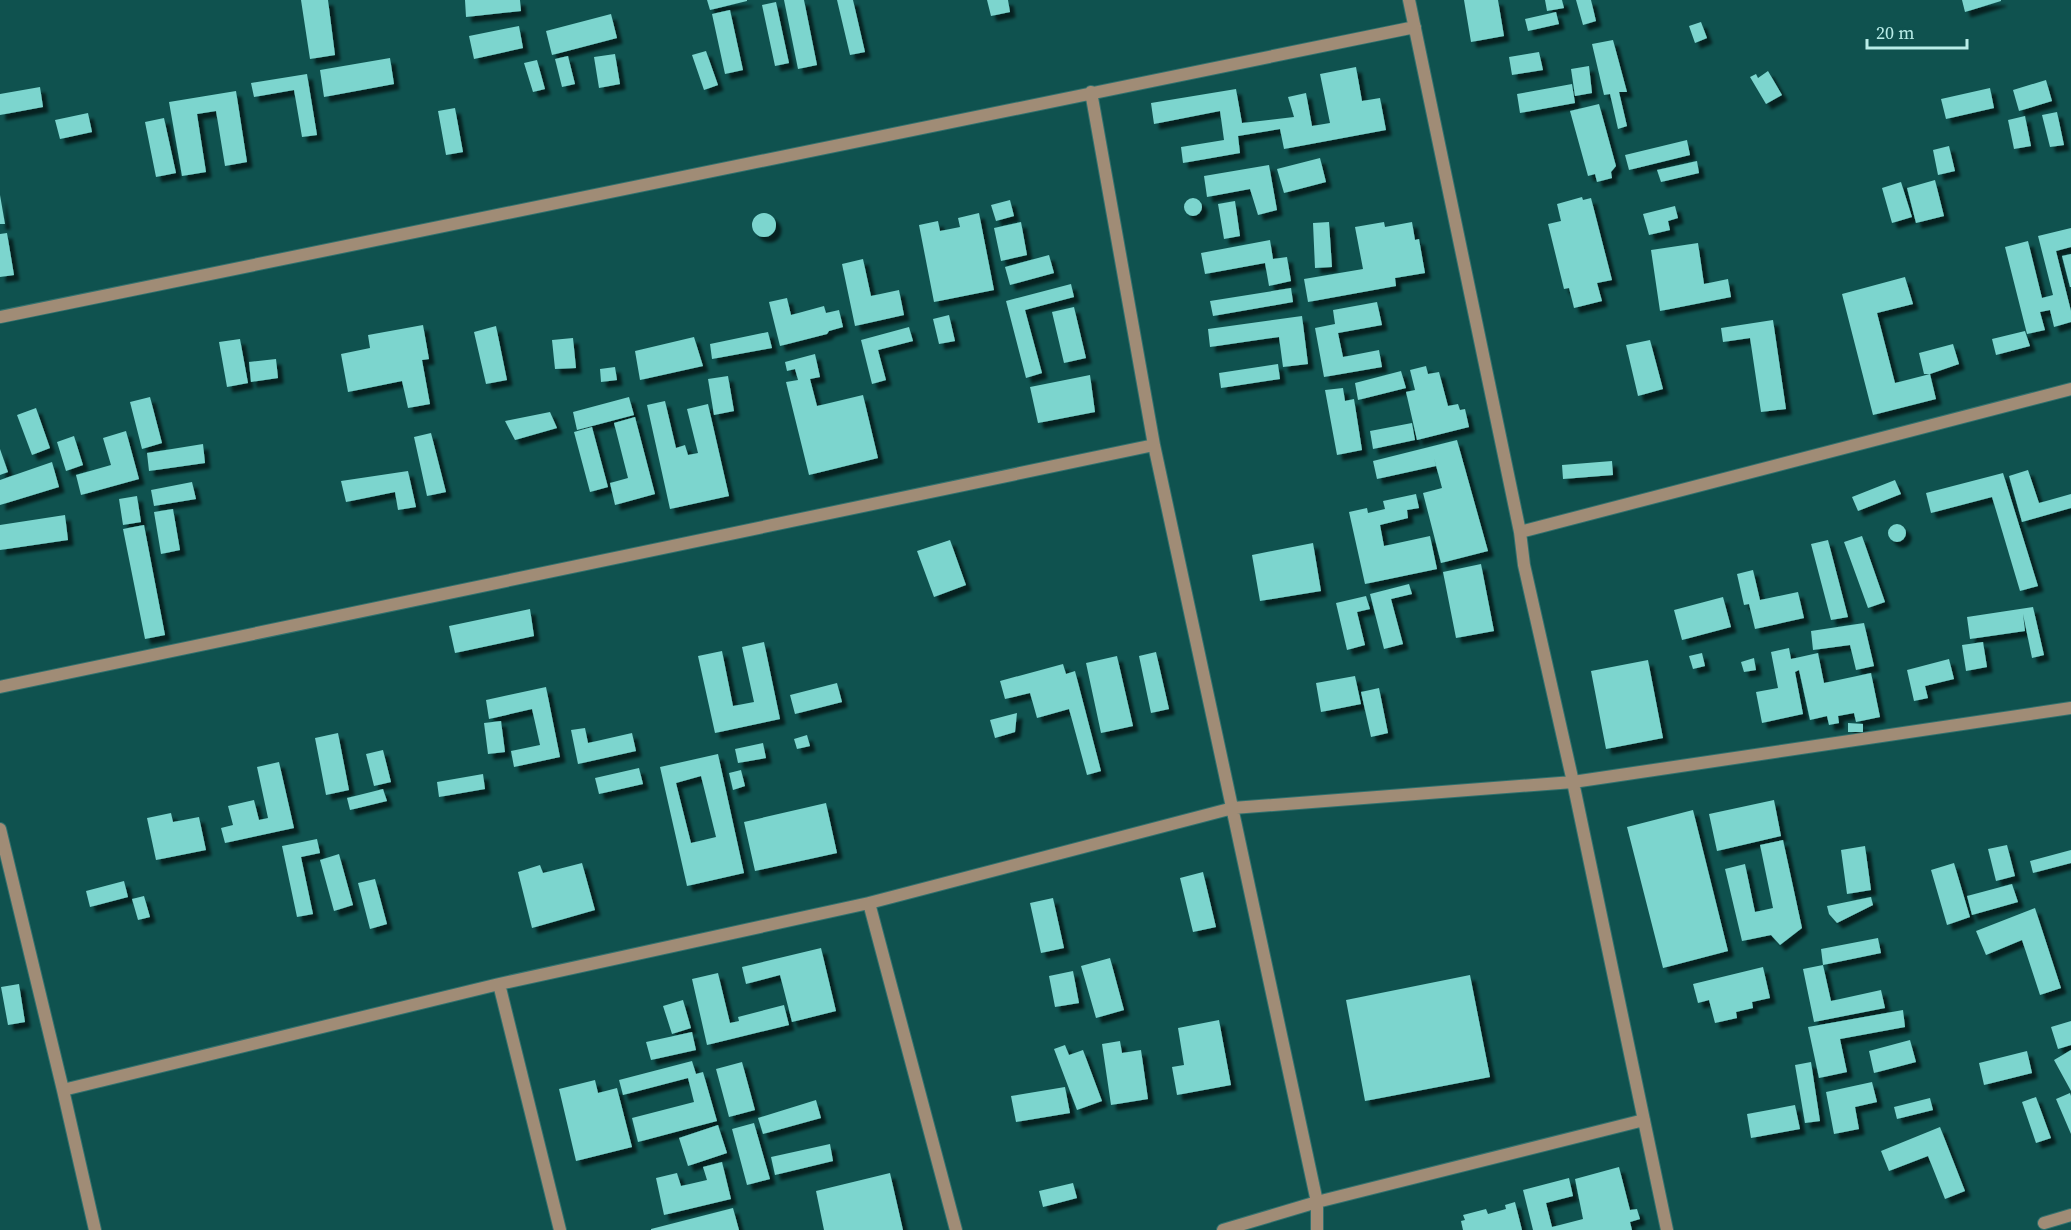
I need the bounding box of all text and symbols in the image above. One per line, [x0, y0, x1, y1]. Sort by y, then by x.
scale bar [1867, 12, 1968, 50]
text: 20 m [1876, 20, 1914, 45]

